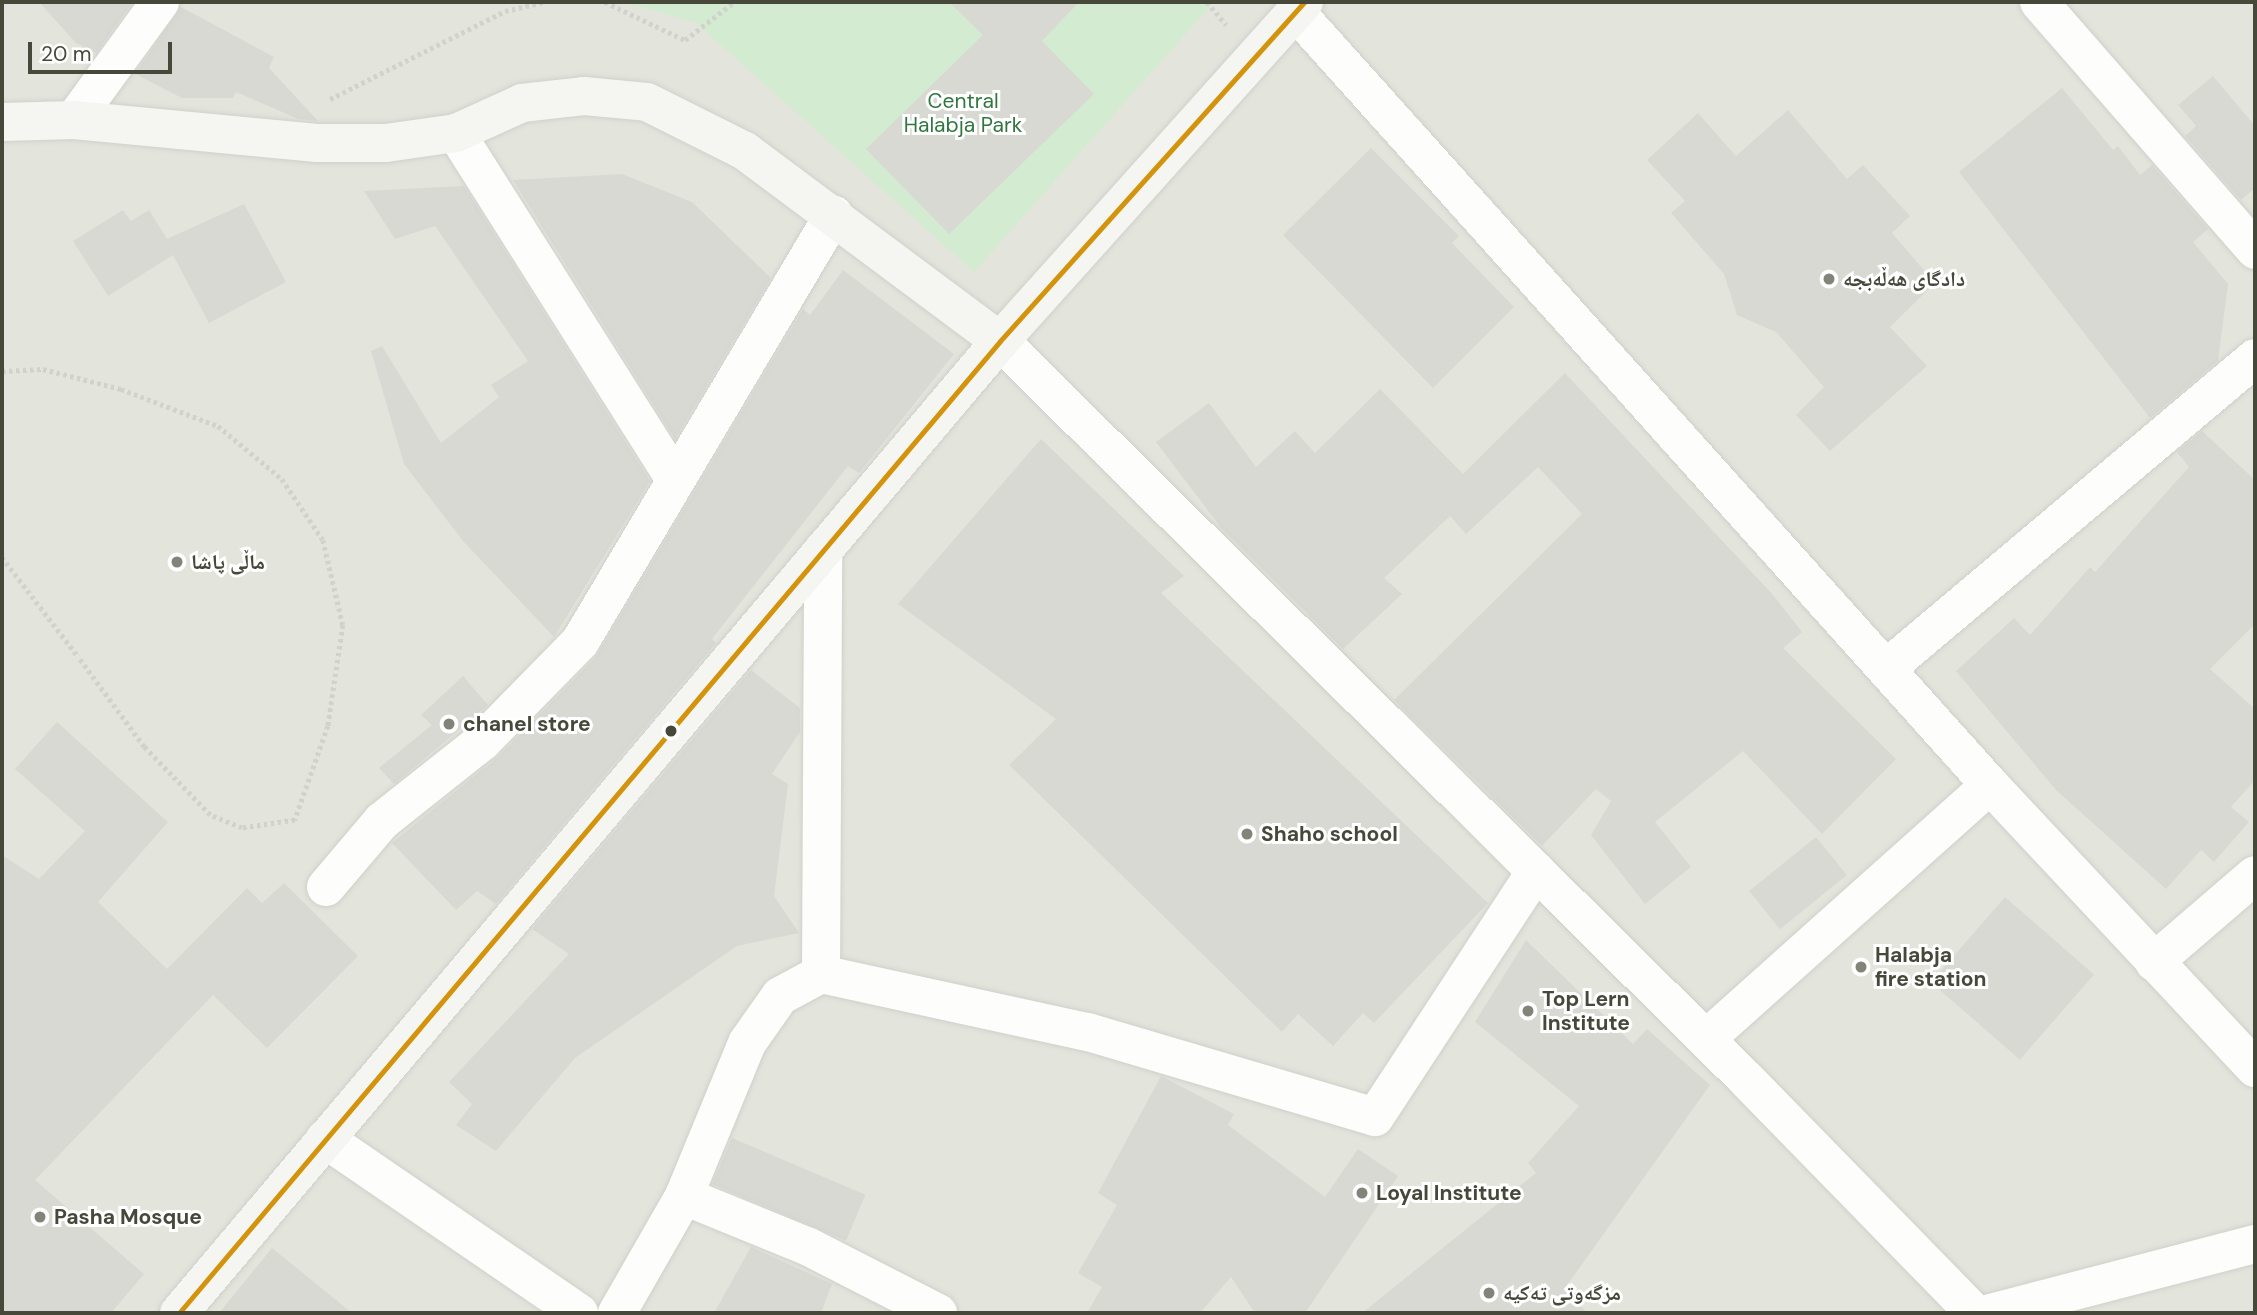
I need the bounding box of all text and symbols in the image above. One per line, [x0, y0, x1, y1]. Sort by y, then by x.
scale bar [32, 28, 175, 72]
text: 20 m [41, 40, 92, 68]
park label: Central Halabja Park [904, 88, 1022, 138]
place label: دادگای هەڵەبجە [1843, 266, 1965, 292]
marker: دادگای هەڵەبجە [1821, 271, 1837, 287]
place label: ماڵی پاشا [191, 549, 265, 575]
marker: ماڵی پاشا [169, 554, 185, 570]
place label: chanel store [463, 711, 591, 737]
marker: chanel store [441, 716, 457, 732]
unlabelled marker [664, 724, 678, 738]
place label: Shaho school [1261, 821, 1398, 847]
marker: Shaho school [1239, 826, 1255, 842]
place label: Halabja fire station [1875, 942, 1987, 992]
marker: Halabja fire station [1853, 959, 1869, 975]
place label: Top Lern Institute [1542, 986, 1630, 1036]
marker: Top Lern Institute [1520, 1003, 1536, 1019]
place label: Loyal Institute [1376, 1180, 1522, 1206]
marker: Loyal Institute [1354, 1185, 1370, 1201]
place label: Pasha Mosque [54, 1204, 202, 1230]
marker: Pasha Mosque [32, 1209, 48, 1225]
place label: مزگەوتی تەکیە [1503, 1280, 1621, 1306]
marker: مزگەوتی تەکیە [1481, 1285, 1497, 1301]

